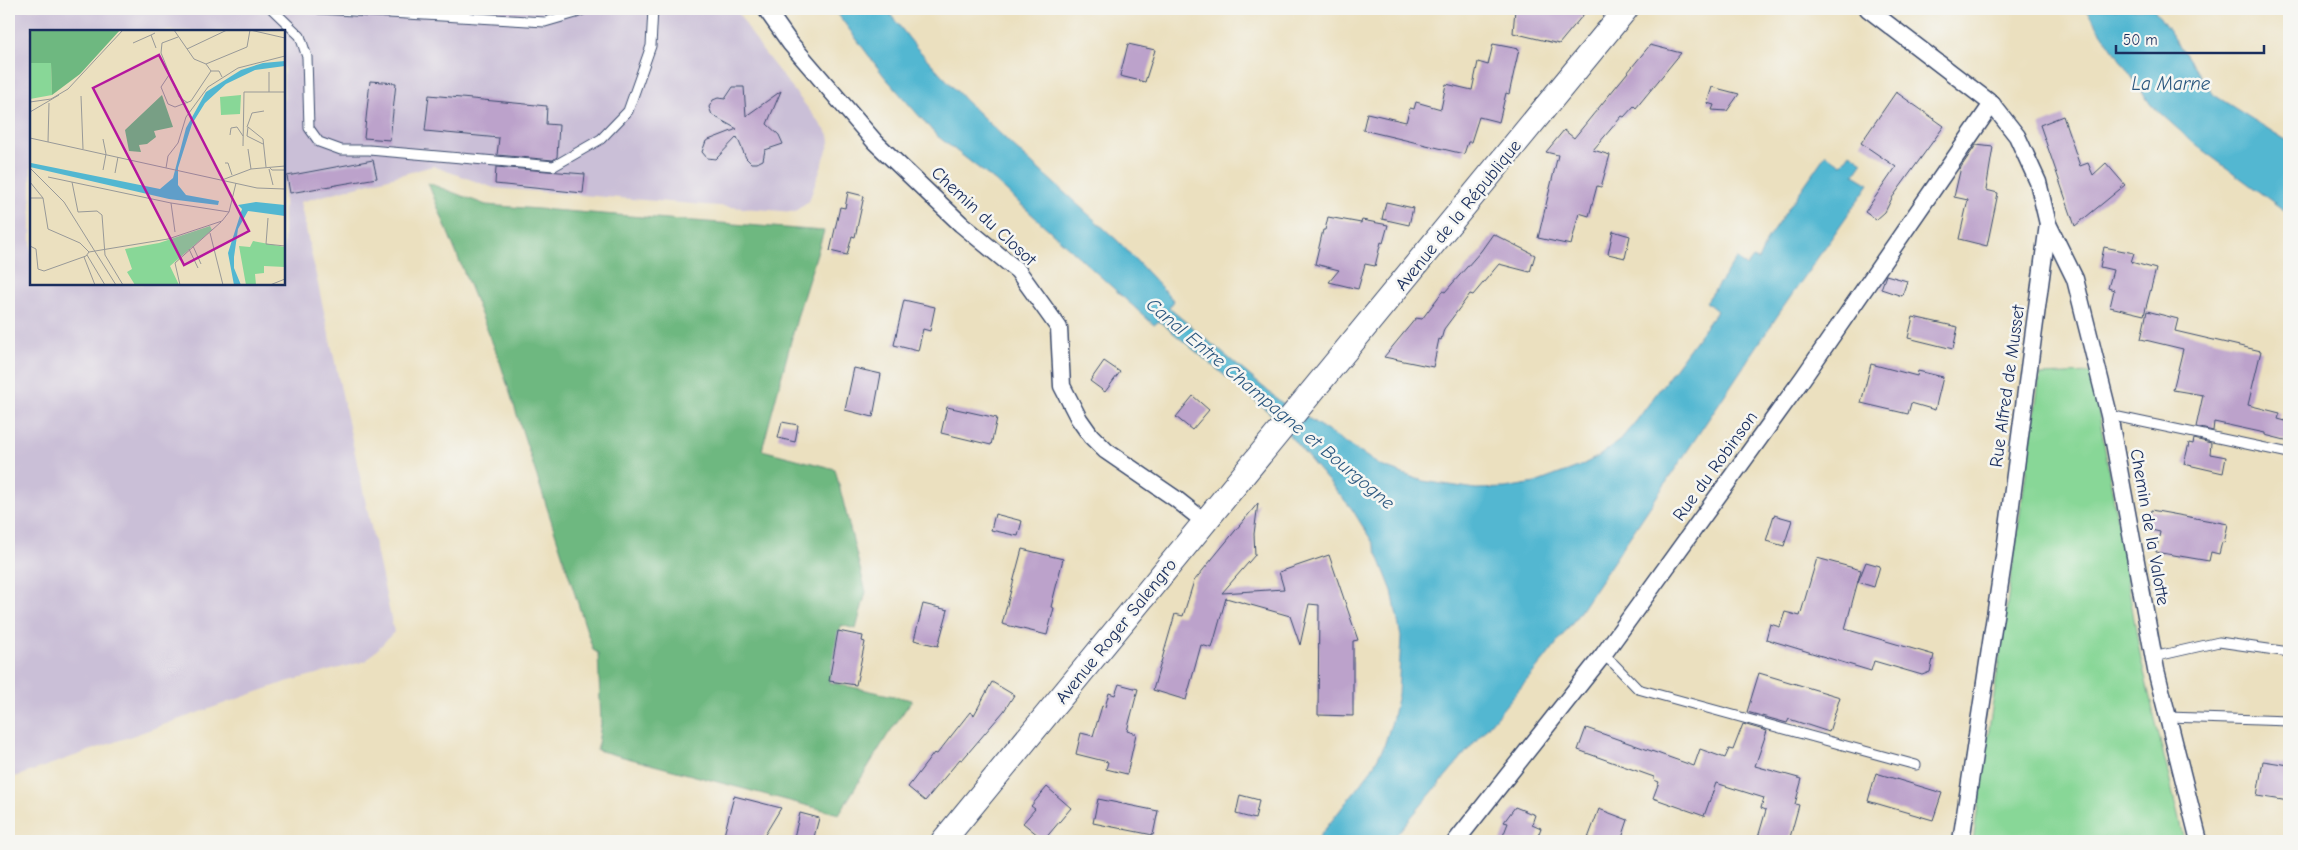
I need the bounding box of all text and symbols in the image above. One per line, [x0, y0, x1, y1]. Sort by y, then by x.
scale bar [2116, 22, 2263, 54]
inset map [30, 30, 285, 285]
text: 50 m [2123, 31, 2158, 49]
water label: La Marne [2132, 73, 2211, 95]
street label: Avenue de la République [1391, 136, 1526, 295]
street label: Chemin du Closot [927, 162, 1041, 271]
water label: Canal Entre Champagne et Bourgogne [1142, 293, 1399, 514]
street label: Rue Alfred de Musset [1986, 303, 2029, 469]
street label: Rue du Robinson [1669, 407, 1762, 525]
street label: Chemin de la Valotte [2125, 447, 2174, 607]
street label: Avenue Roger Salengro [1051, 555, 1181, 708]

